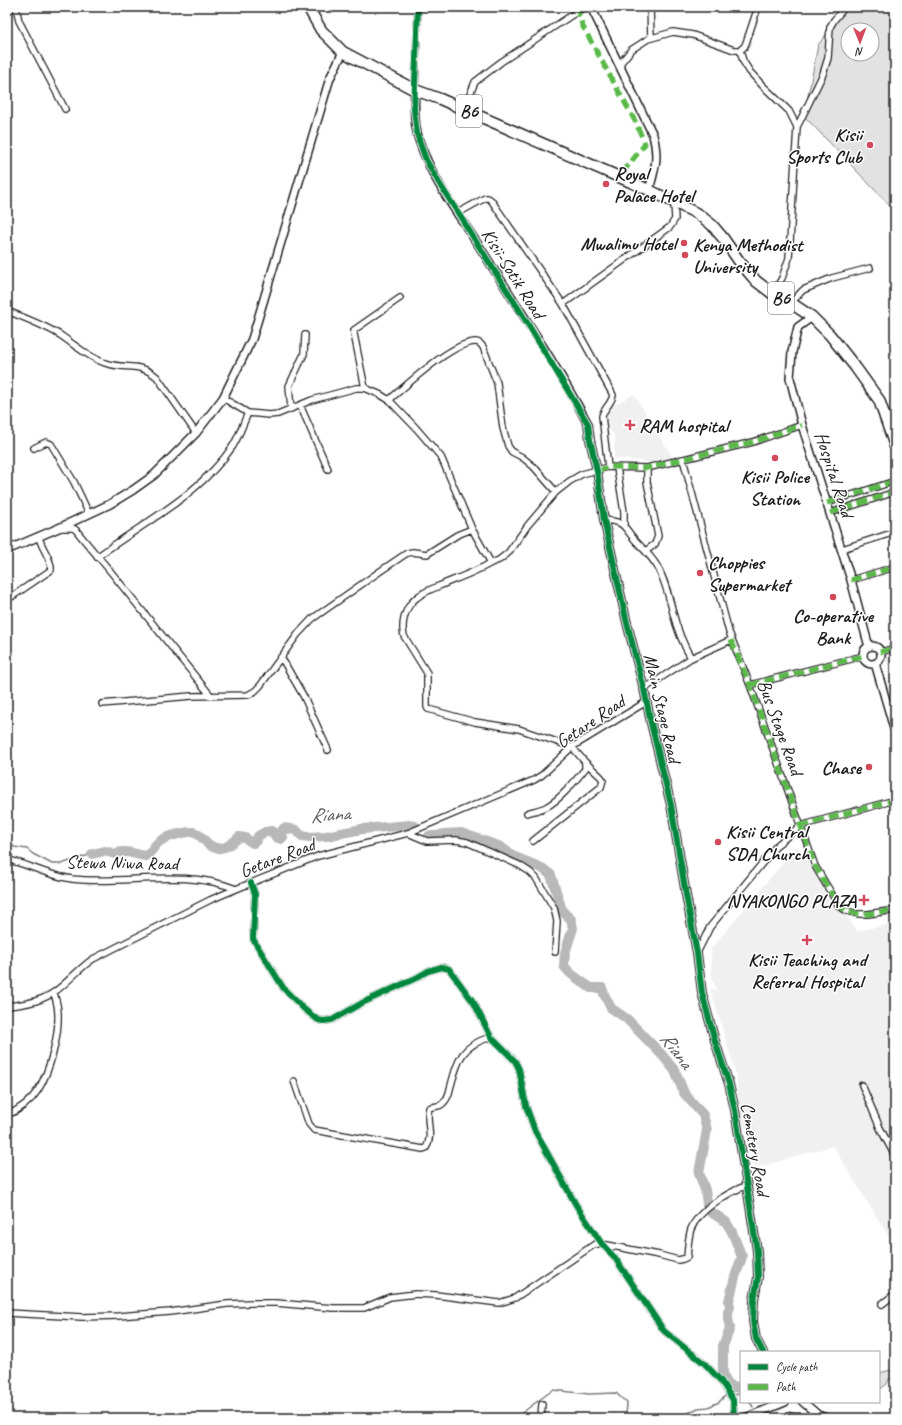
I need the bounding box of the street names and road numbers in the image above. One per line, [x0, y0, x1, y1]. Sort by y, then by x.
road number: B6 [456, 95, 482, 127]
street label: Kisii-Sotik Road [476, 224, 552, 325]
road number: B6 [768, 282, 794, 314]
street label: Hospital Road [809, 429, 860, 523]
street label: Main Stage Road [638, 652, 687, 768]
street label: Bus Stage Road [752, 676, 810, 782]
street label: Getare Road [551, 688, 632, 754]
street label: Getare Road [236, 832, 321, 883]
street label: Stewa Niwa Road [66, 850, 182, 876]
street label: Cemetery Road [735, 1101, 776, 1201]

